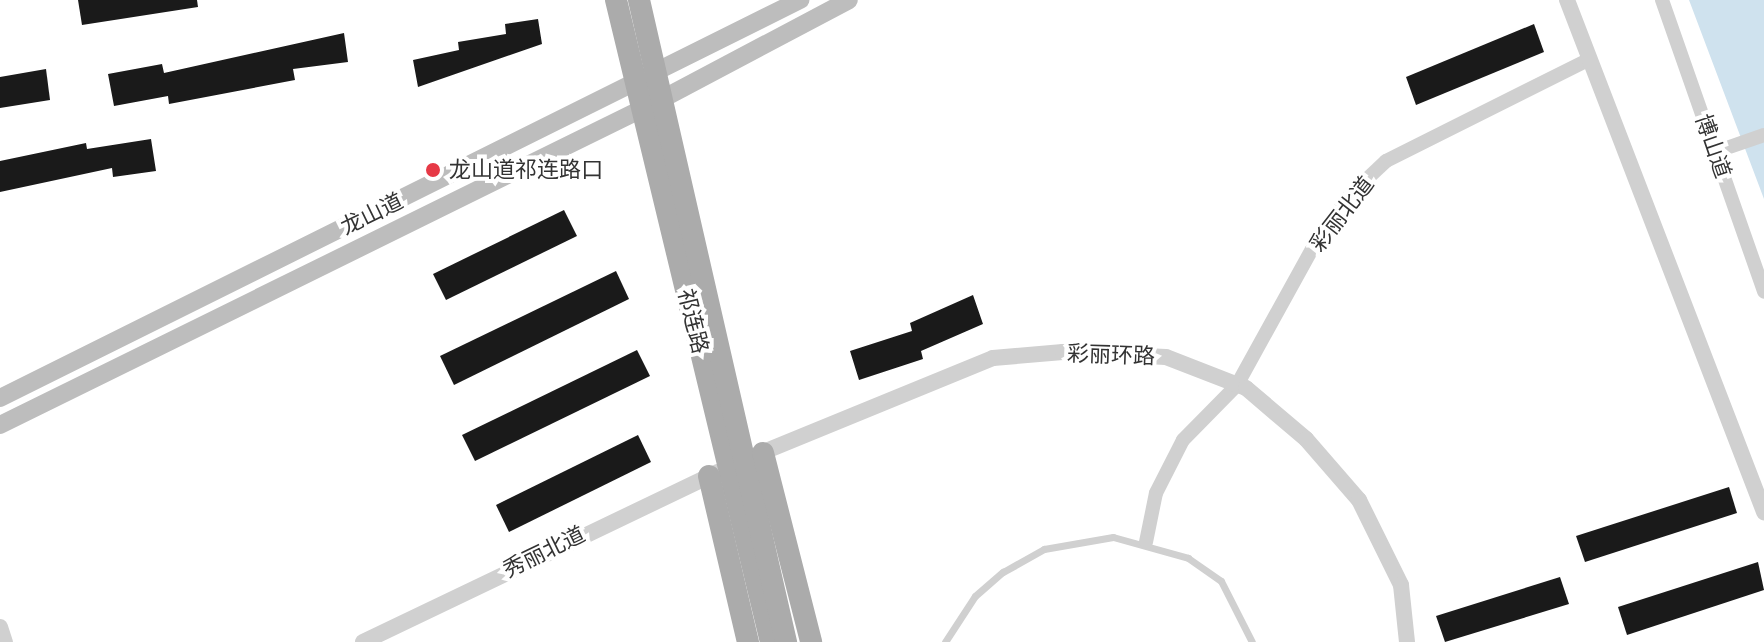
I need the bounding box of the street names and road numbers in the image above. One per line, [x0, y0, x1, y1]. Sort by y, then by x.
street label: 博山道 [1690, 111, 1736, 181]
street label: 彩丽北道 [1305, 171, 1379, 257]
street label: 龙山道 [337, 188, 407, 240]
street label: 祁连路 [672, 286, 714, 356]
street label: 彩丽环路 [1067, 340, 1155, 370]
street label: 秀丽北道 [499, 521, 589, 583]

